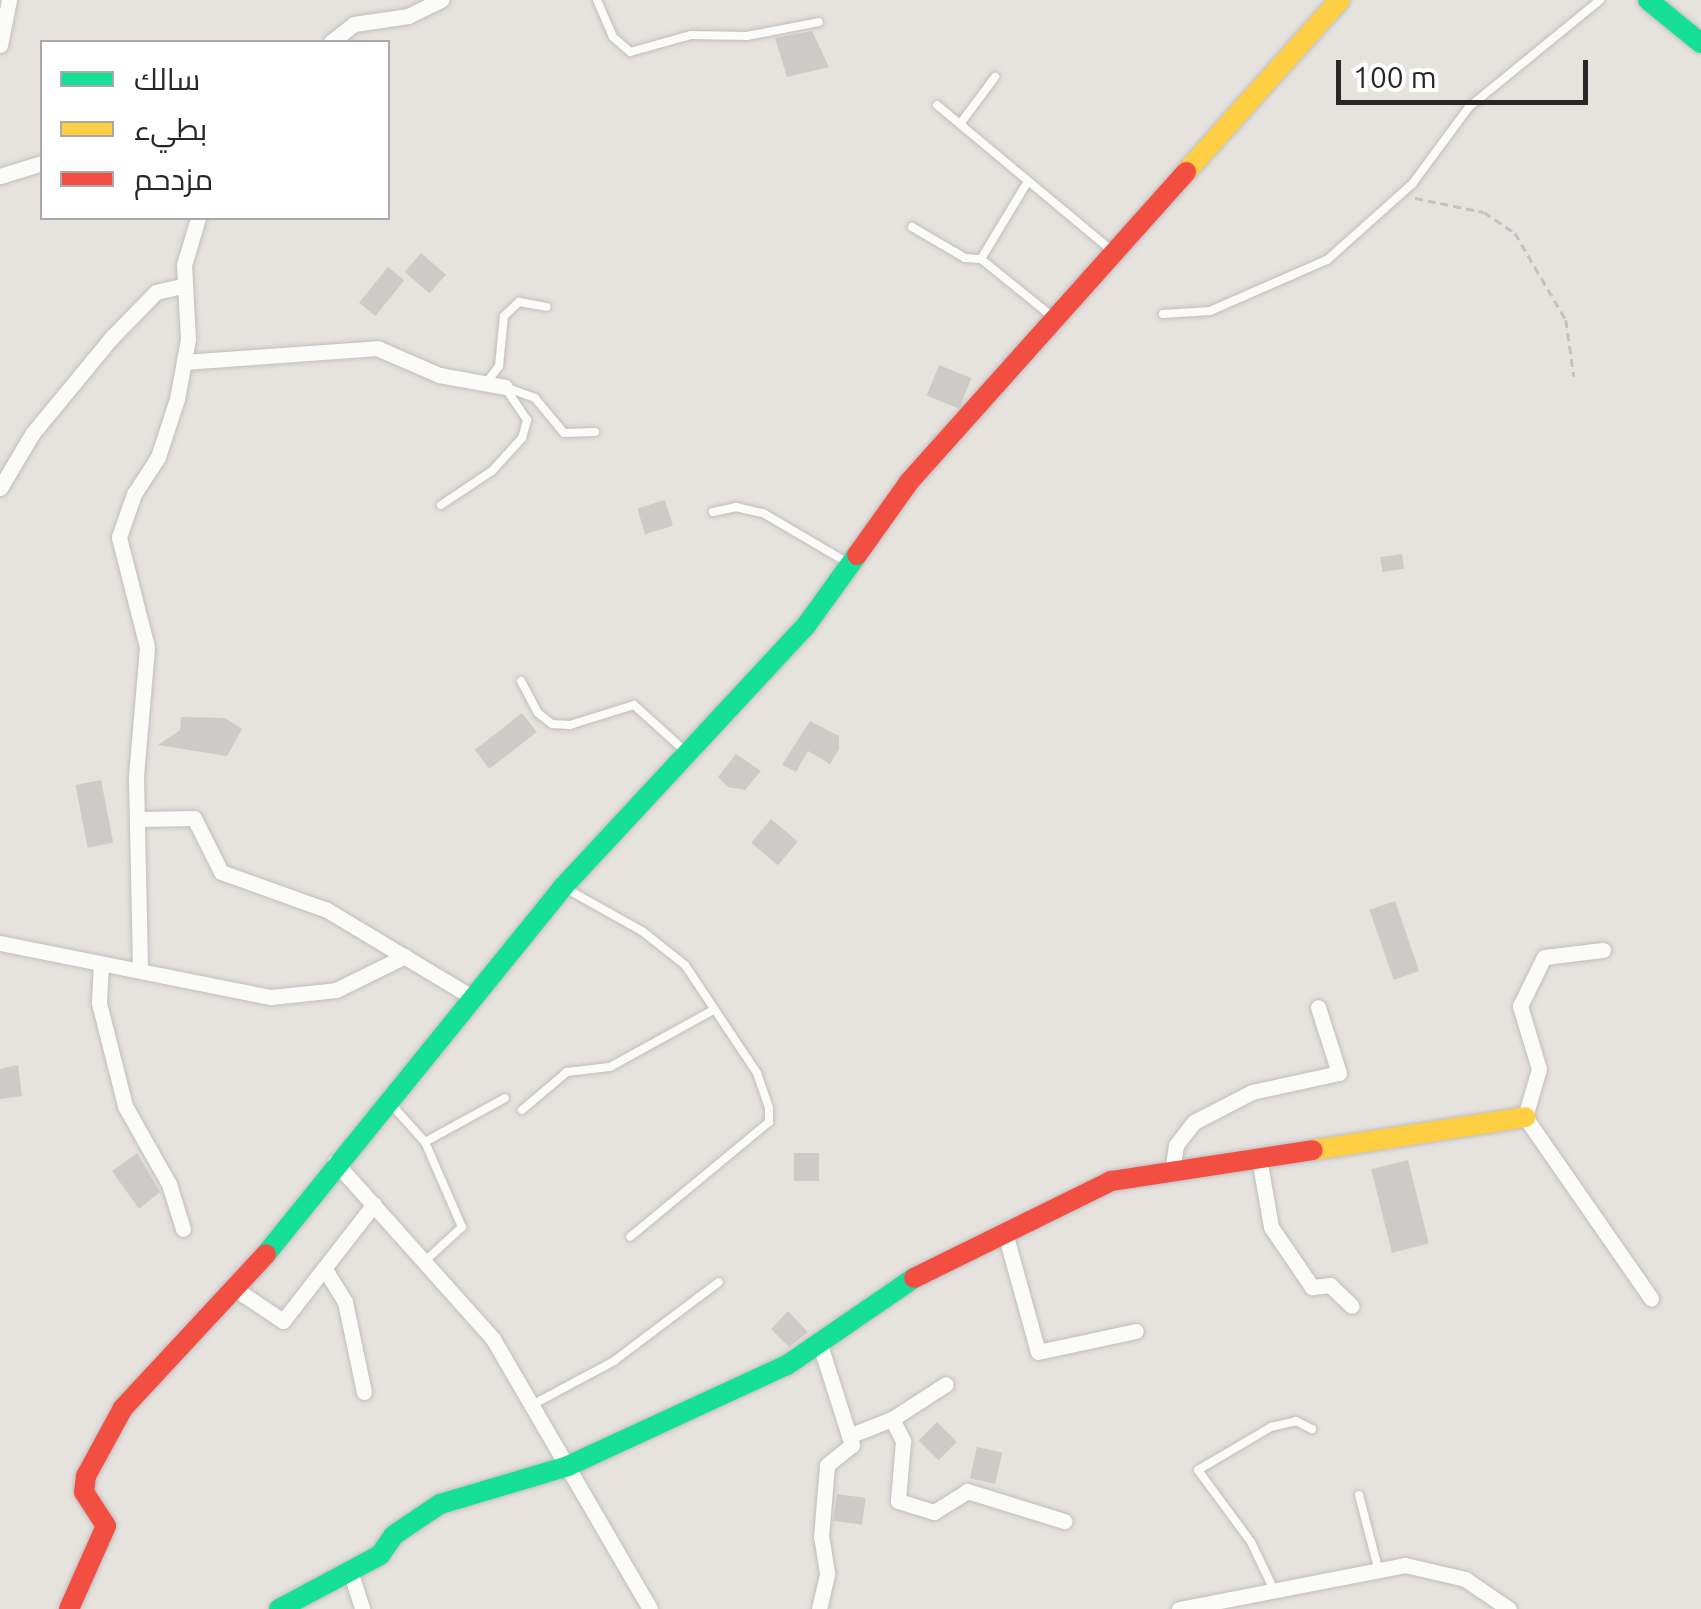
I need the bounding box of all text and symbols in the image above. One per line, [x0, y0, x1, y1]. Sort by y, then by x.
legend [40, 40, 390, 220]
scale bar [1341, 40, 1594, 102]
text: 100 m [1353, 60, 1437, 94]
text: سالك [134, 62, 200, 96]
text: بطيء [134, 112, 207, 146]
text: مزدحم [134, 162, 213, 196]

